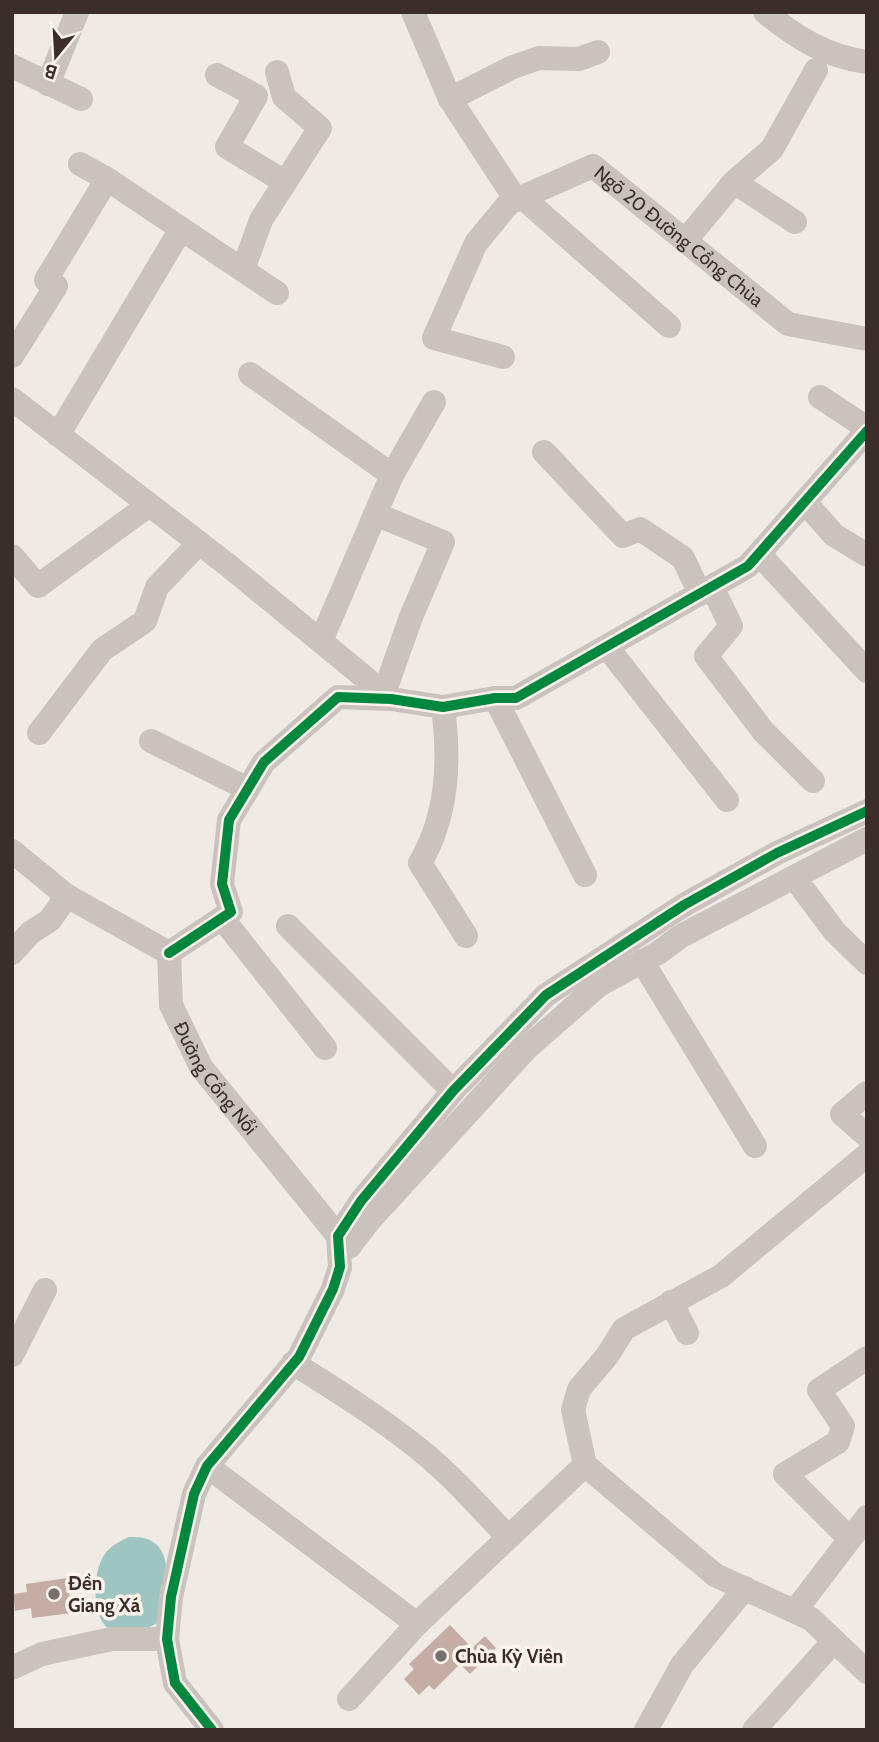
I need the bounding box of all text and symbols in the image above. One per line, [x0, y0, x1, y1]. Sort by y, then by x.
north arrow [21, 21, 91, 91]
text: B [42, 59, 60, 84]
street label: Ngõ 20 Đường Cổng Chùa [590, 161, 768, 312]
street label: Đường Cổng Nổi [169, 1018, 262, 1139]
place label: Đền Giang Xá [68, 1572, 141, 1617]
marker: Đền Giang Xá [46, 1586, 62, 1602]
place label: Chùa Kỳ Viên [455, 1645, 563, 1668]
marker: Chùa Kỳ Viên [433, 1648, 449, 1664]

